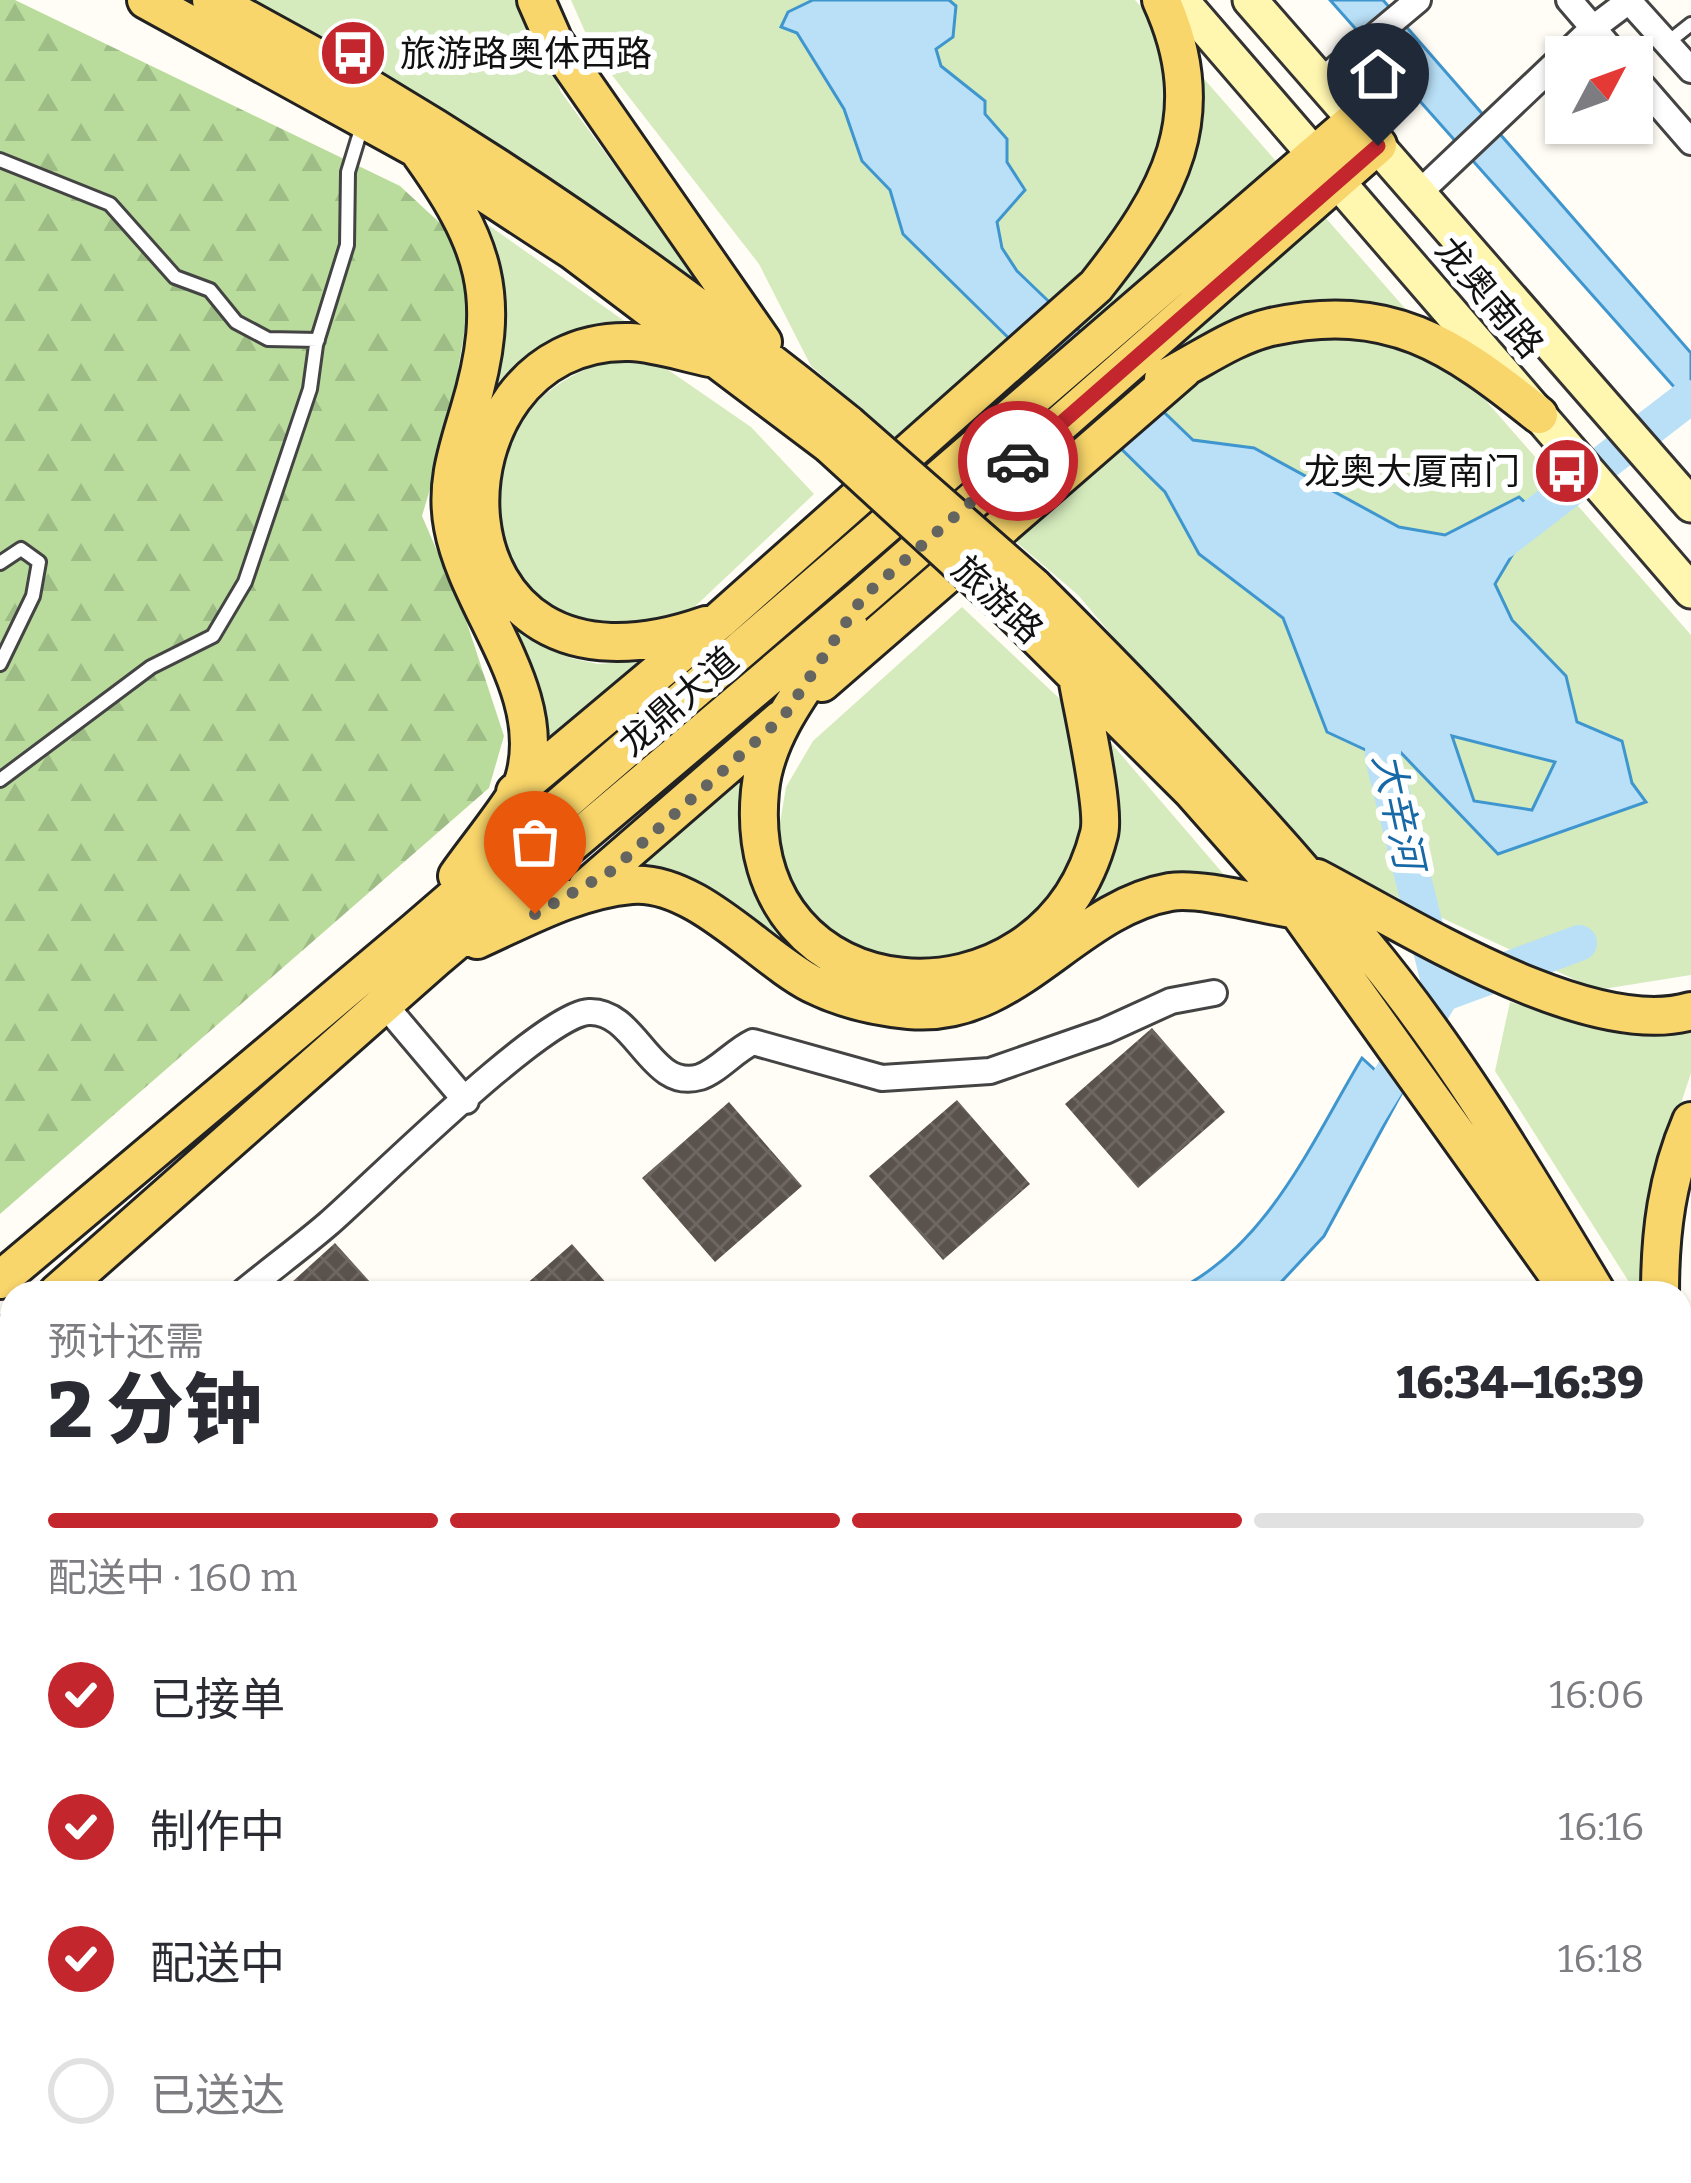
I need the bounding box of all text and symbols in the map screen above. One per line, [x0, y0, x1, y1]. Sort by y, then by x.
bus stop icon: 旅游路奥体西路 [318, 18, 388, 88]
pin [1327, 23, 1429, 146]
place label: 旅游路奥体西路 [400, 32, 652, 76]
north arrow [1545, 36, 1653, 144]
map controls [1545, 36, 1653, 144]
icon: home [1345, 41, 1411, 107]
street label: 龙奥南路 [1426, 228, 1552, 367]
courier [958, 401, 1078, 521]
icon: car [985, 428, 1051, 494]
bus stop icon: 龙奥大厦南门 [1532, 436, 1602, 506]
place label: 龙奥大厦南门 [1304, 450, 1520, 494]
street label: 旅游路 [943, 547, 1052, 653]
street label: 龙鼎大道 [610, 638, 747, 766]
water label: 大辛河 [1363, 749, 1434, 880]
pin [484, 791, 586, 914]
icon: bag [502, 809, 568, 875]
text: 预计还需 [48, 1319, 204, 1365]
text: 16:34–16:39 [1396, 1356, 1644, 1410]
text: 2 分钟 [48, 1364, 262, 1458]
text: 配送中 · 160 m [48, 1555, 298, 1601]
icon: check [48, 1662, 114, 1728]
text: 16:06 [1549, 1672, 1644, 1718]
text: 已接单 [150, 1673, 285, 1727]
icon: check [48, 1794, 114, 1860]
text: 16:16 [1558, 1804, 1644, 1850]
text: 制作中 [150, 1805, 285, 1859]
icon: check [48, 1926, 114, 1992]
text: 16:18 [1558, 1936, 1644, 1982]
text: 配送中 [150, 1937, 285, 1991]
text: 已送达 [150, 2069, 285, 2123]

